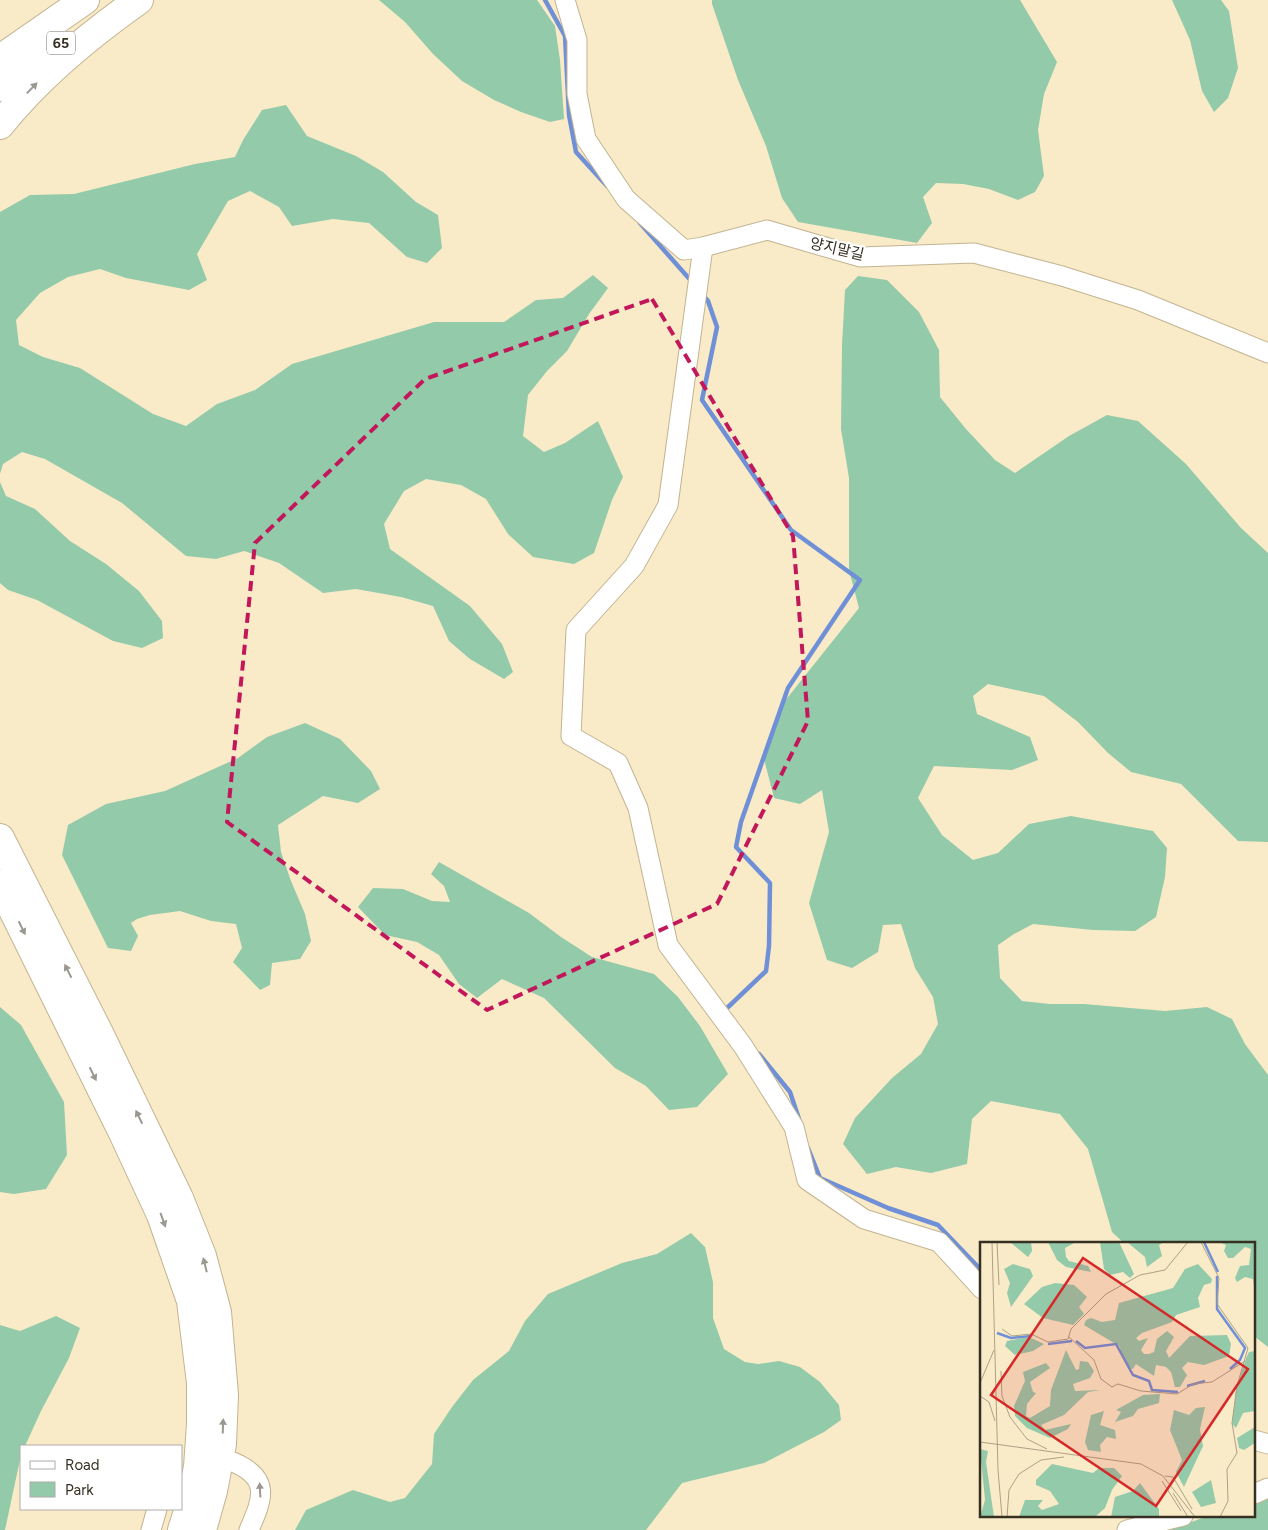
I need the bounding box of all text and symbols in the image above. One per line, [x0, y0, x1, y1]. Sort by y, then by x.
road number: 65 [47, 32, 75, 54]
one-way arrow [26, 83, 38, 95]
street label: 양지말길 [808, 234, 866, 264]
one-way arrow [18, 921, 26, 935]
one-way arrow [64, 964, 72, 978]
one-way arrow [89, 1066, 98, 1081]
one-way arrow [135, 1109, 144, 1124]
one-way arrow [160, 1213, 167, 1228]
inset map [980, 1242, 1256, 1518]
one-way arrow [201, 1258, 209, 1273]
one-way arrow [219, 1418, 227, 1434]
legend [20, 1445, 182, 1510]
text: Road [65, 1456, 100, 1474]
text: Park [65, 1481, 94, 1499]
one-way arrow [255, 1481, 263, 1497]

